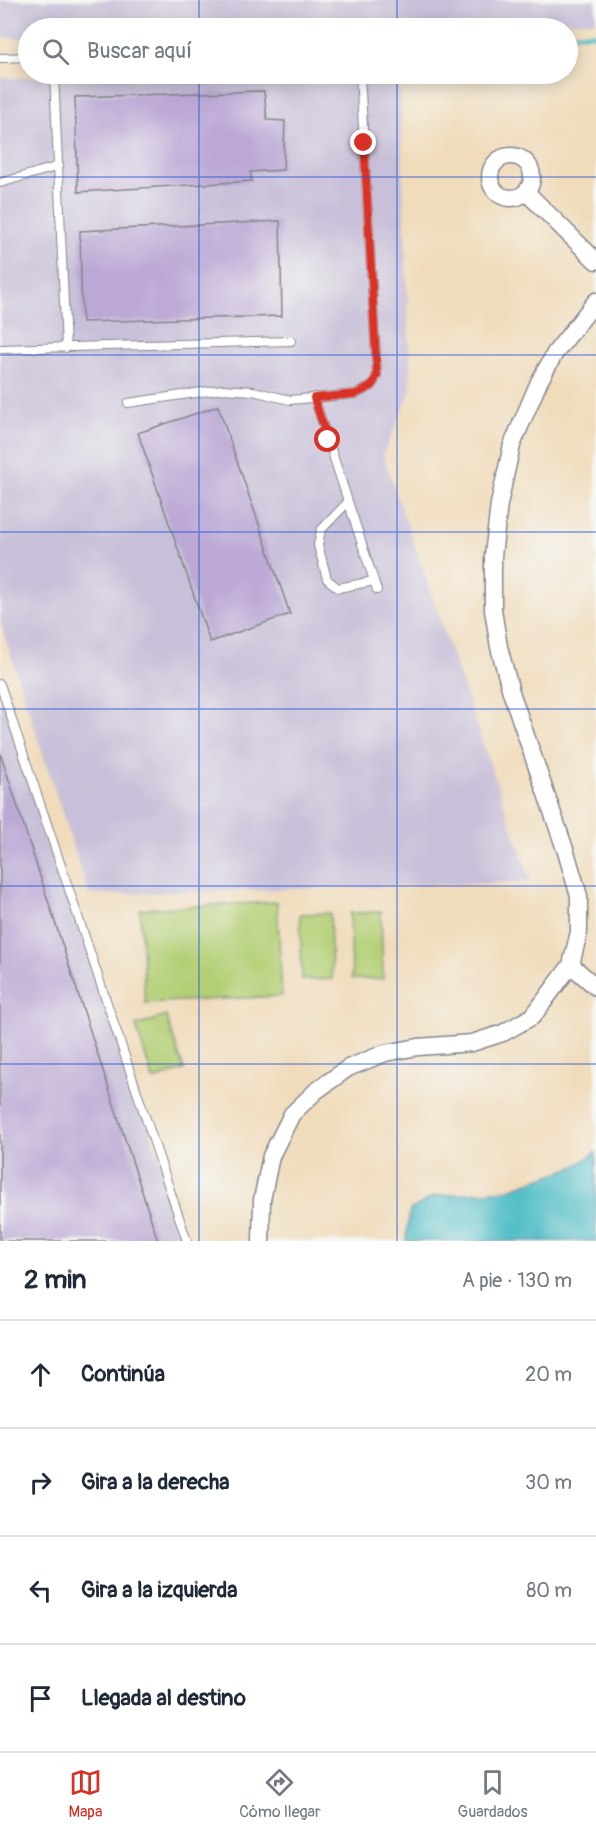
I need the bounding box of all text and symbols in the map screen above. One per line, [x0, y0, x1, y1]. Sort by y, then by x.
search box [18, 18, 578, 84]
icon: search [39, 35, 72, 68]
text: Buscar aquí [87, 37, 192, 65]
route end [350, 129, 376, 155]
route start [314, 426, 340, 452]
text: 2 min [24, 1264, 86, 1296]
text: A pie · 130 m [462, 1268, 572, 1293]
icon: ahead [24, 1358, 57, 1391]
text: Continúa [81, 1360, 165, 1388]
text: 20 m [525, 1362, 572, 1387]
icon: right [24, 1466, 57, 1499]
text: Gira a la derecha [81, 1468, 229, 1496]
text: 30 m [525, 1470, 572, 1495]
icon: left [24, 1574, 57, 1607]
text: Gira a la izquierda [81, 1576, 238, 1604]
text: 80 m [526, 1578, 572, 1603]
icon: arrive [24, 1682, 57, 1715]
text: Llegada al destino [81, 1684, 246, 1712]
tab: Mapa [68, 1766, 102, 1822]
tab: Cómo llegar [239, 1766, 321, 1822]
tab: Guardados [458, 1766, 528, 1822]

